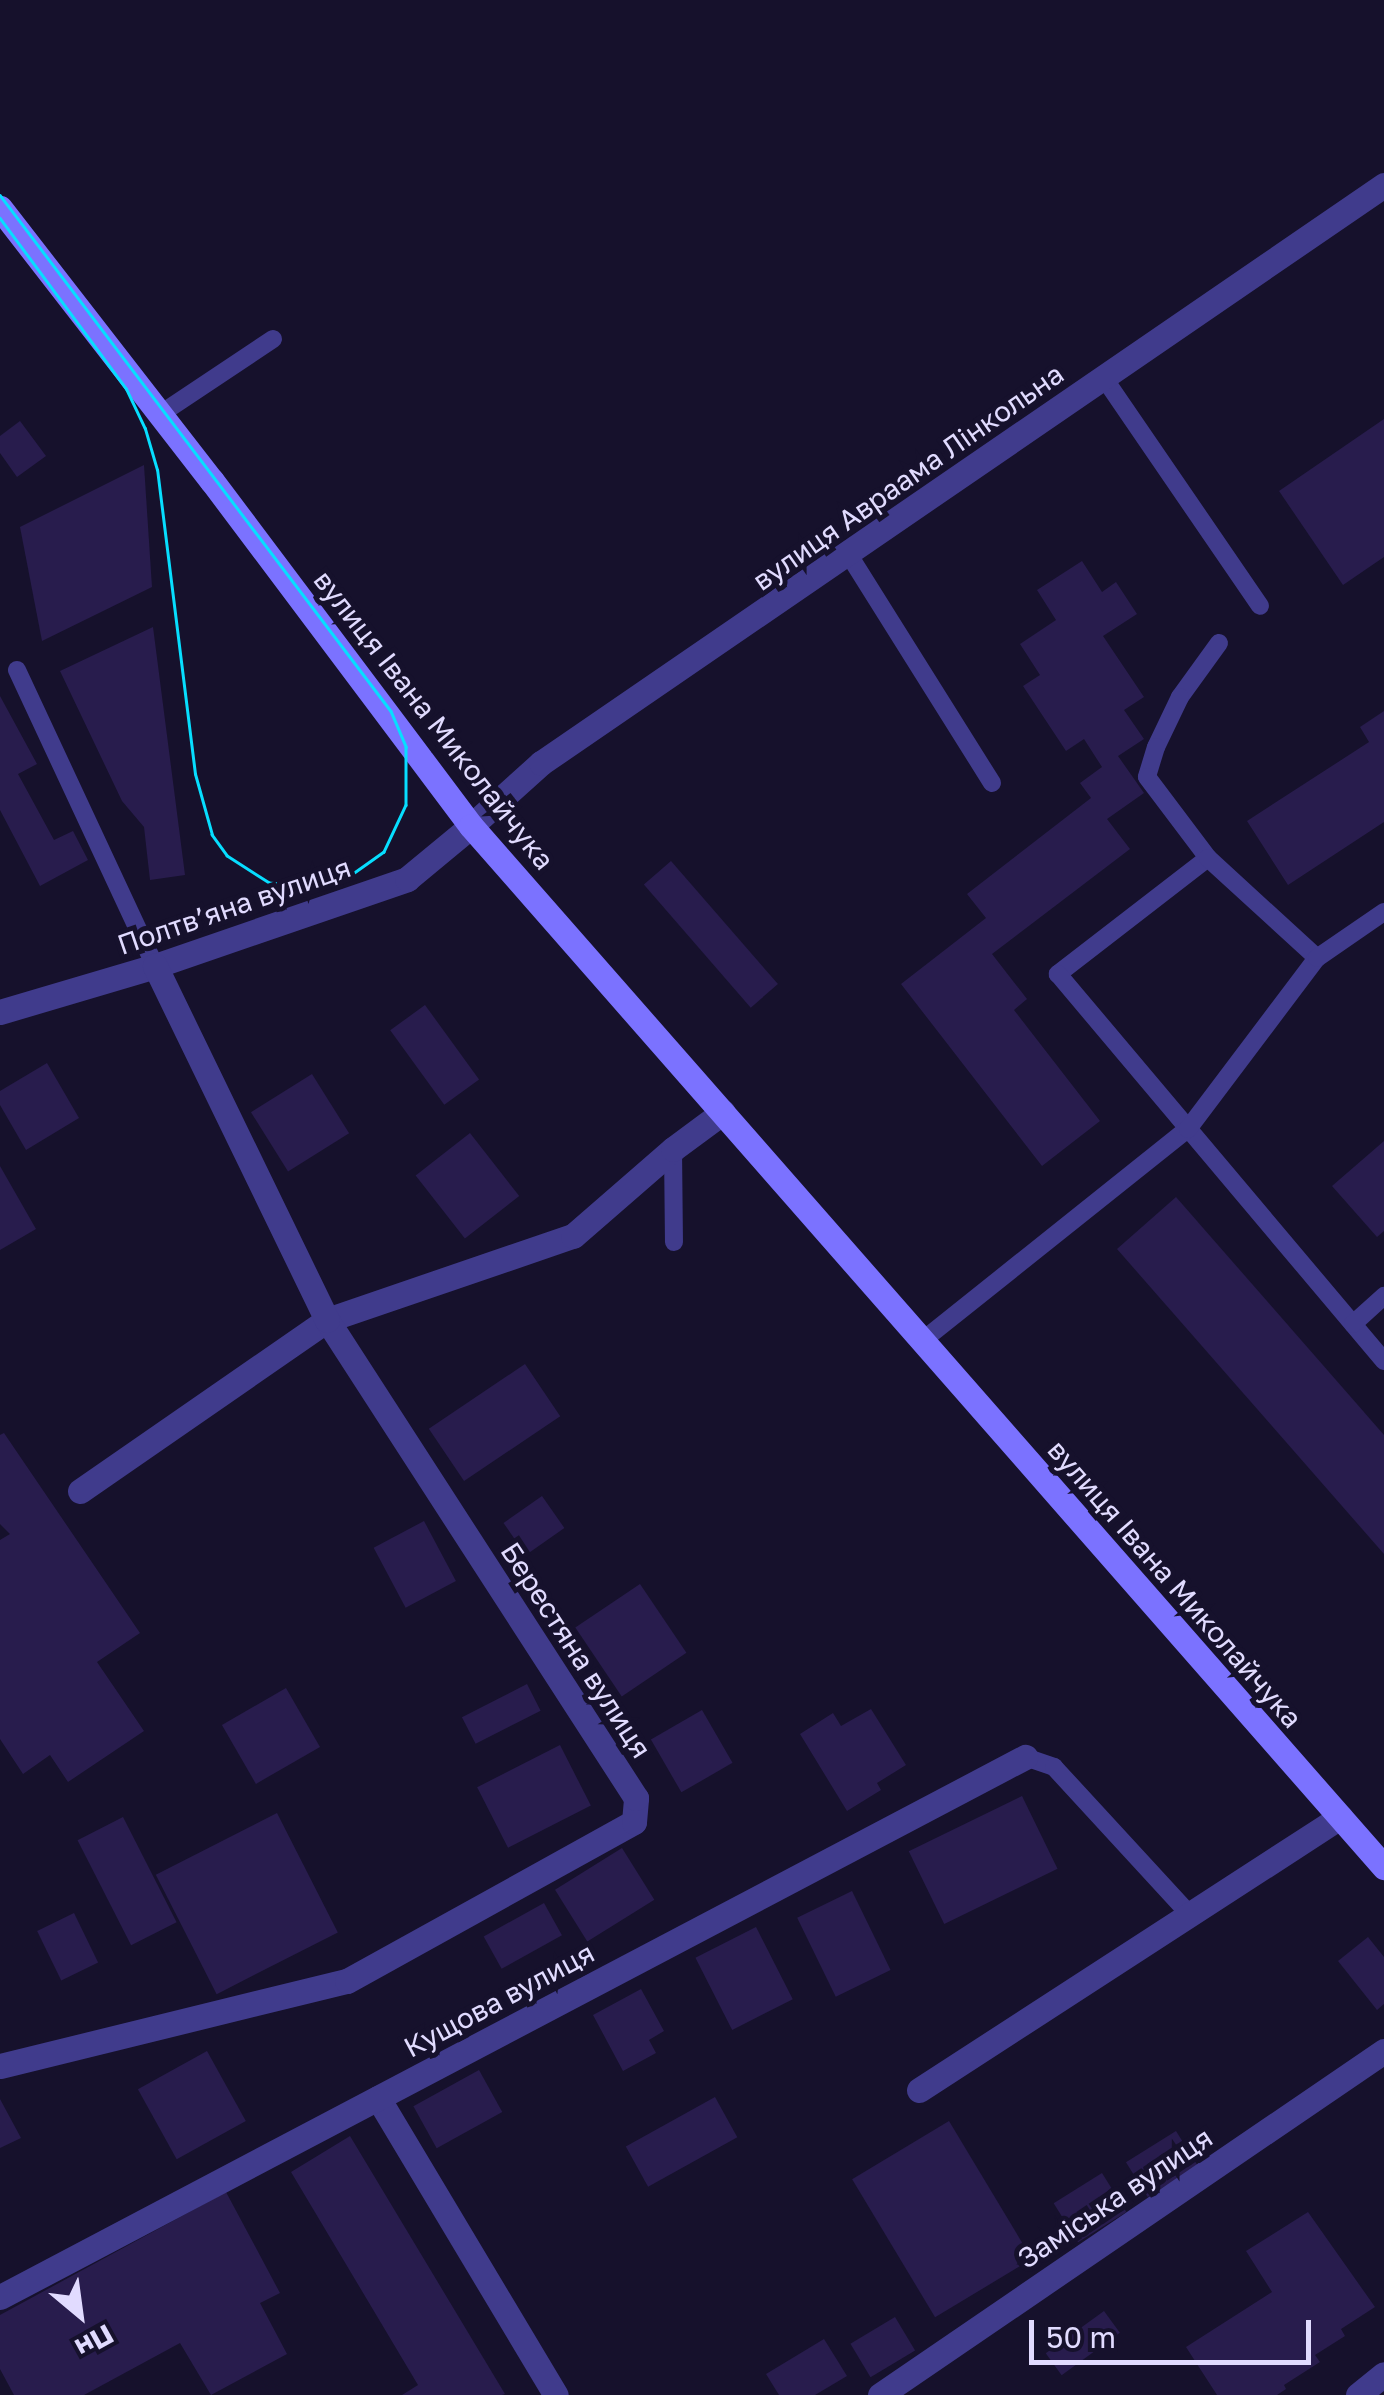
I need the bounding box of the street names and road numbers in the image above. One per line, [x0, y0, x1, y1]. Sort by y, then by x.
street label: вулиця Авраама Лінкольна [746, 357, 1070, 597]
street label: вулиця Івана Миколайчука [307, 564, 561, 876]
street label: Полтвʼяна вулиця [113, 850, 355, 962]
street label: вулиця Івана Миколайчука [1041, 1433, 1309, 1735]
street label: Берестяна вулиця [494, 1536, 658, 1764]
street label: Кущова вулиця [398, 1936, 600, 2064]
street label: Заміська вулиця [1011, 2120, 1219, 2276]

